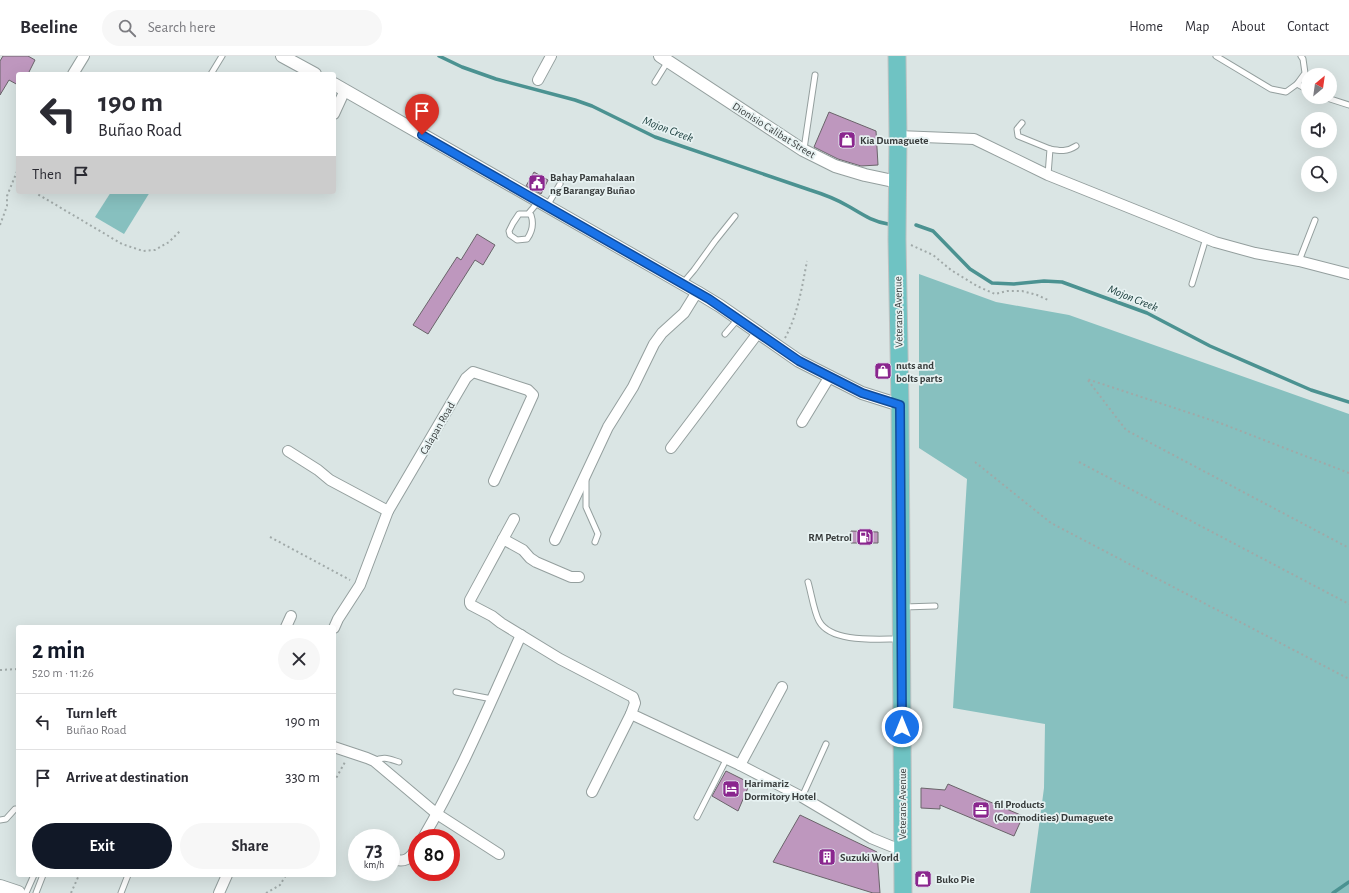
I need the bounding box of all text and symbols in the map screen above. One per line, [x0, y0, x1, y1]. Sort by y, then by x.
search box [102, 10, 382, 46]
icon: search [116, 17, 138, 39]
text: Beeline [20, 18, 78, 37]
text: Search here [148, 20, 216, 35]
text: Home [1129, 20, 1163, 34]
text: Map [1185, 20, 1209, 34]
text: About [1231, 20, 1265, 34]
text: Contact [1287, 20, 1329, 34]
north arrow [1301, 68, 1337, 104]
map controls [1301, 68, 1337, 192]
icon: left [32, 88, 84, 140]
text: 190 m [98, 89, 163, 117]
pin [405, 94, 439, 135]
icon: arrive [411, 100, 433, 122]
street label: Dionisio Calibat Street [730, 100, 818, 161]
button: sound [1301, 112, 1337, 148]
water label: Mojon Creek [641, 114, 695, 145]
text: Buñao Road [98, 122, 182, 140]
shop icon: Kia Dumaguete [837, 130, 857, 150]
place label: Kia Dumaguete [860, 135, 929, 146]
button: search [1301, 156, 1337, 192]
icon: arrive [70, 164, 92, 186]
text: Then [32, 167, 62, 182]
place label: Bahay Pamahalaan ng Barangay Buñao [550, 172, 636, 196]
public building icon: Bahay Pamahalaan ng Barangay Buñao [527, 173, 547, 193]
street label: Veterans Avenue [892, 276, 905, 348]
water label: Mojon Creek [1106, 282, 1160, 315]
place label: nuts and bolts parts [896, 360, 942, 384]
shop icon: nuts and bolts parts [873, 361, 893, 381]
street label: Calapan Road [418, 400, 457, 456]
fuel station icon: RM Petrol [855, 527, 875, 547]
place label: RM Petrol [808, 532, 852, 543]
button: close [278, 638, 320, 680]
text: 2 min [32, 639, 85, 663]
text: 520 m · 11:26 [32, 667, 94, 680]
text: Turn left [66, 706, 117, 721]
position arrow [881, 706, 923, 748]
icon: left [32, 711, 54, 733]
text: 190 m [285, 714, 320, 729]
text: Buñao Road [66, 724, 127, 737]
icon: arrive [32, 767, 54, 789]
street label: Veterans Avenue [897, 768, 908, 840]
text: Arrive at destination [66, 770, 189, 785]
text: 330 m [285, 770, 320, 785]
place label: Harimariz Dormitory Hotel [744, 778, 816, 802]
hotel icon: Harimariz Dormitory Hotel [721, 779, 741, 799]
place label: fil Products (Commodities) Dumaguete [994, 799, 1113, 823]
office icon: fil Products (Commodities) Dumaguete [971, 800, 991, 820]
button: Exit [32, 823, 172, 869]
button: Share [180, 823, 320, 869]
speed limit sign: 80 [408, 829, 460, 881]
text: 73 [365, 840, 383, 860]
building icon: Suzuki World [817, 847, 837, 867]
place label: Suzuki World [840, 852, 899, 863]
text: km/h [364, 860, 384, 870]
shop icon: Buko Pie [913, 869, 933, 889]
place label: Buko Pie [936, 874, 975, 885]

